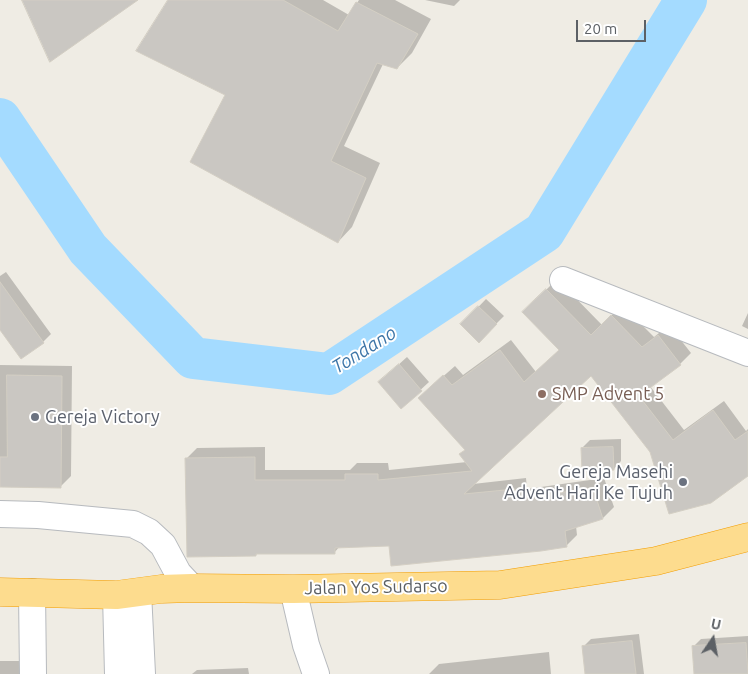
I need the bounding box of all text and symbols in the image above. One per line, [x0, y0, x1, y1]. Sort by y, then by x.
scale bar [578, 10, 648, 42]
text: 20 m [584, 20, 617, 37]
water label: Tondano [328, 321, 400, 379]
place label: SMP Advent 5 [552, 383, 664, 405]
marker: SMP Advent 5 [536, 388, 548, 400]
place label: Gereja Victory [45, 406, 160, 428]
marker: Gereja Victory [29, 411, 41, 423]
place label: Gereja Masehi Advent Hari Ke Tujuh [504, 461, 673, 504]
marker: Gereja Masehi Advent Hari Ke Tujuh [677, 476, 689, 488]
street label: Jalan Yos Sudarso [304, 575, 448, 599]
north arrow [688, 614, 738, 664]
text: U [710, 615, 723, 633]

